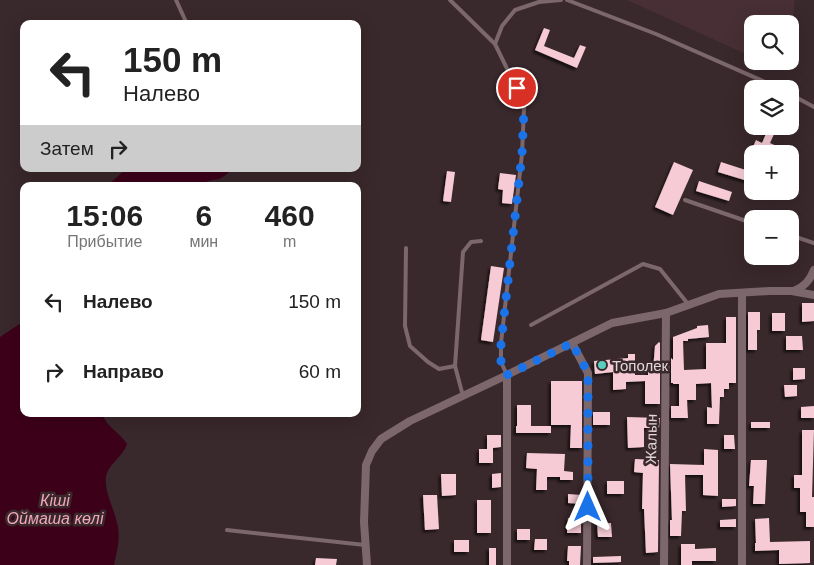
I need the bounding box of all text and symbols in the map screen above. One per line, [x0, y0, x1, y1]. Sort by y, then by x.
map controls [744, 15, 799, 265]
button: search [744, 15, 799, 70]
icon: left [40, 40, 105, 105]
text: 150 m [123, 40, 222, 79]
pin [496, 67, 538, 109]
icon: arrive [503, 74, 531, 102]
button: layers [744, 80, 799, 135]
text: Налево [123, 81, 200, 106]
icon: right [104, 135, 132, 163]
text: Затем [40, 138, 94, 159]
button: + [744, 145, 799, 200]
text: 15:06 [66, 199, 143, 232]
text: 6 [195, 199, 212, 232]
text: 460 [265, 199, 315, 232]
button: − [744, 210, 799, 265]
text: Прибытие [67, 233, 142, 250]
text: мин [189, 233, 218, 250]
text: m [283, 233, 296, 250]
icon: left [40, 288, 68, 316]
text: Налево [83, 291, 153, 312]
text: 150 m [288, 291, 341, 312]
place label: Тополек [612, 357, 669, 374]
icon: right [40, 358, 68, 386]
marker: Тополек [596, 359, 608, 371]
text: Направо [83, 361, 164, 382]
text: 60 m [299, 361, 341, 382]
street label: Жалын [642, 414, 660, 464]
position arrow [561, 480, 613, 532]
water label: Кіші Оймаша көлi [7, 492, 104, 527]

